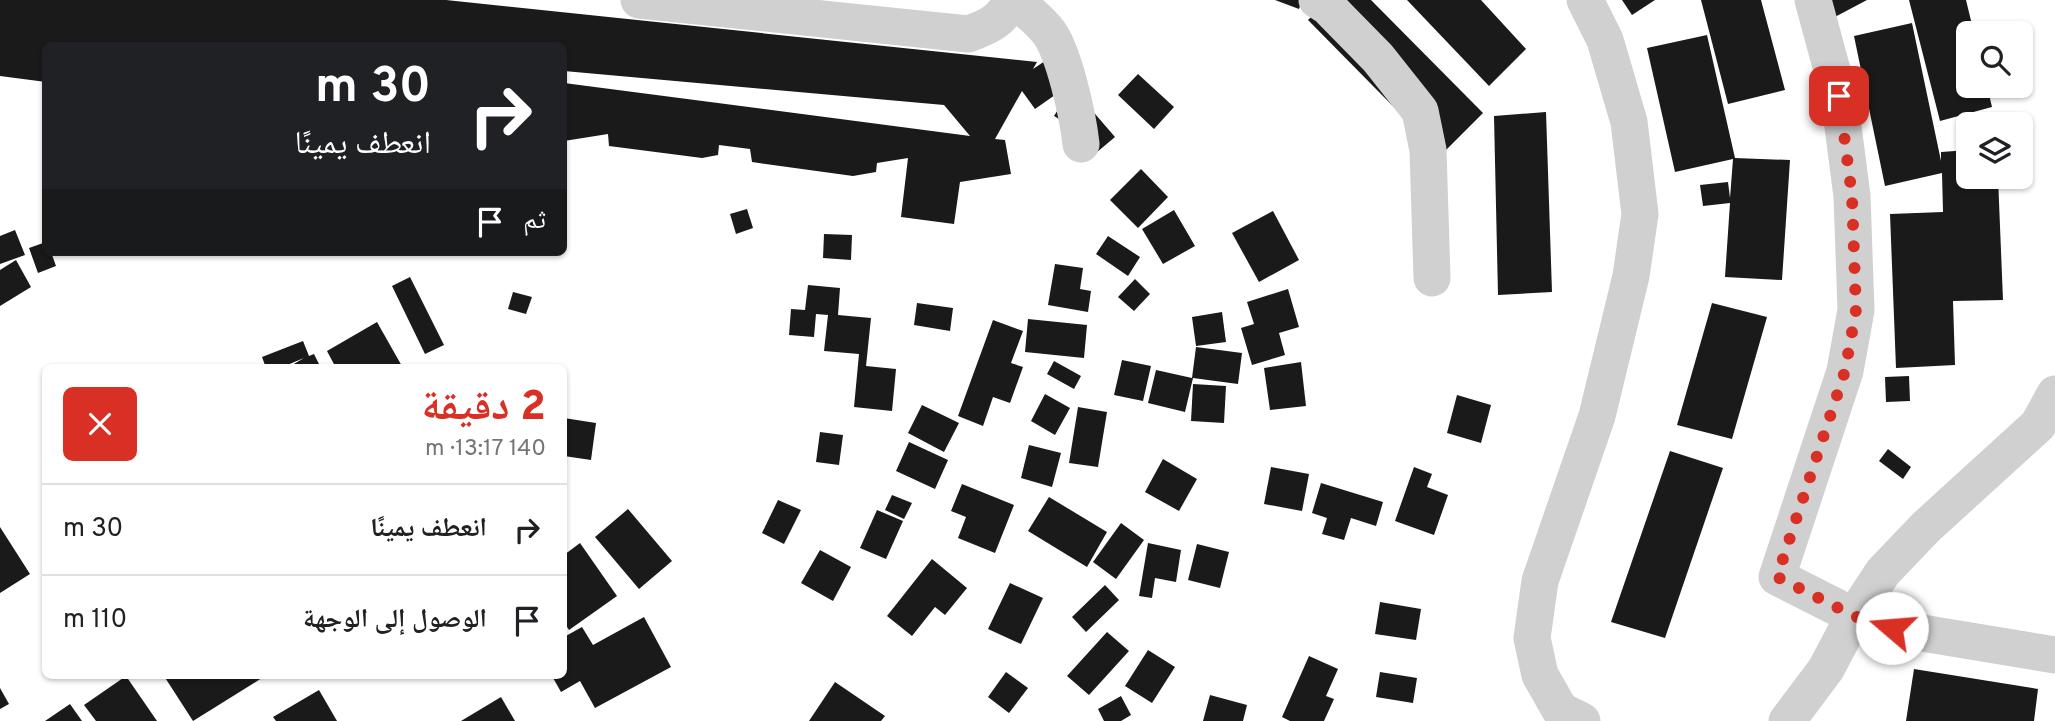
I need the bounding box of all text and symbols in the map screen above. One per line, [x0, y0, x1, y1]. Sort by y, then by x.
map controls [1956, 21, 2033, 189]
button: search [1956, 21, 2033, 98]
text: 30 m [315, 58, 431, 120]
pin [1809, 66, 1869, 126]
icon: right [455, 70, 546, 161]
icon: arrive [1820, 77, 1858, 115]
button: layers [1956, 112, 2033, 189]
text: انعطف يمينًا [294, 125, 431, 165]
icon: arrive [471, 203, 509, 241]
text: ثم [523, 205, 546, 238]
text: 2 دقيقة [421, 382, 546, 435]
button: close [63, 387, 137, 461]
text: 140 m · 13:17 [425, 435, 546, 464]
icon: right [508, 511, 546, 549]
text: 30 m [63, 513, 123, 546]
text: انعطف يمينًا [370, 513, 487, 546]
position arrow [1855, 591, 1929, 665]
icon: arrive [508, 602, 546, 640]
text: 110 m [63, 604, 127, 637]
text: الوصول إلى الوجهة [303, 604, 487, 637]

